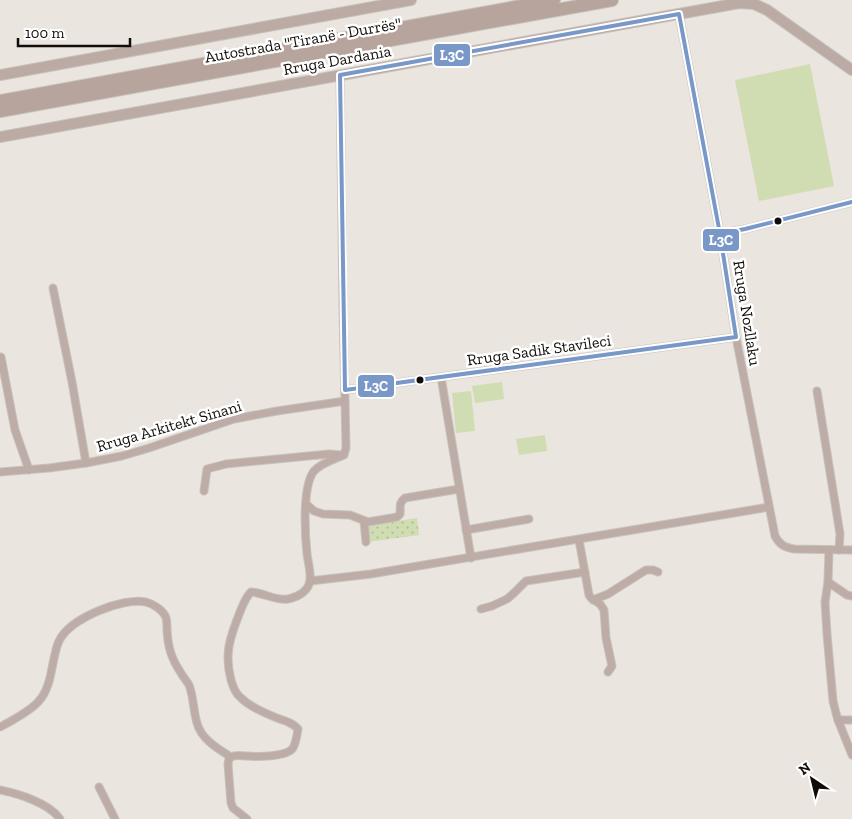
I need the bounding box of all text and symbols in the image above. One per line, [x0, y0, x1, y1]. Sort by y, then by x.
street label: Autostrada "Tiranë - Durrës" [203, 13, 403, 67]
scale bar [18, 15, 130, 47]
text: 100 m [25, 24, 64, 42]
street label: Rruga Dardania [282, 41, 393, 79]
line badge: L3C [433, 43, 471, 67]
text: L3C [440, 47, 464, 64]
unlabelled marker [773, 216, 783, 226]
line badge: L3C [702, 228, 740, 252]
text: L3C [709, 232, 733, 249]
street label: Rruga Nozllaku [729, 259, 765, 367]
street label: Rruga Sadik Stavileci [466, 330, 613, 370]
line badge: L3C [357, 374, 395, 398]
unlabelled marker [415, 375, 425, 385]
text: L3C [364, 378, 388, 395]
street label: Rruga Arkitekt Sinani [94, 396, 244, 456]
north arrow [787, 754, 837, 804]
text: N [796, 759, 814, 779]

